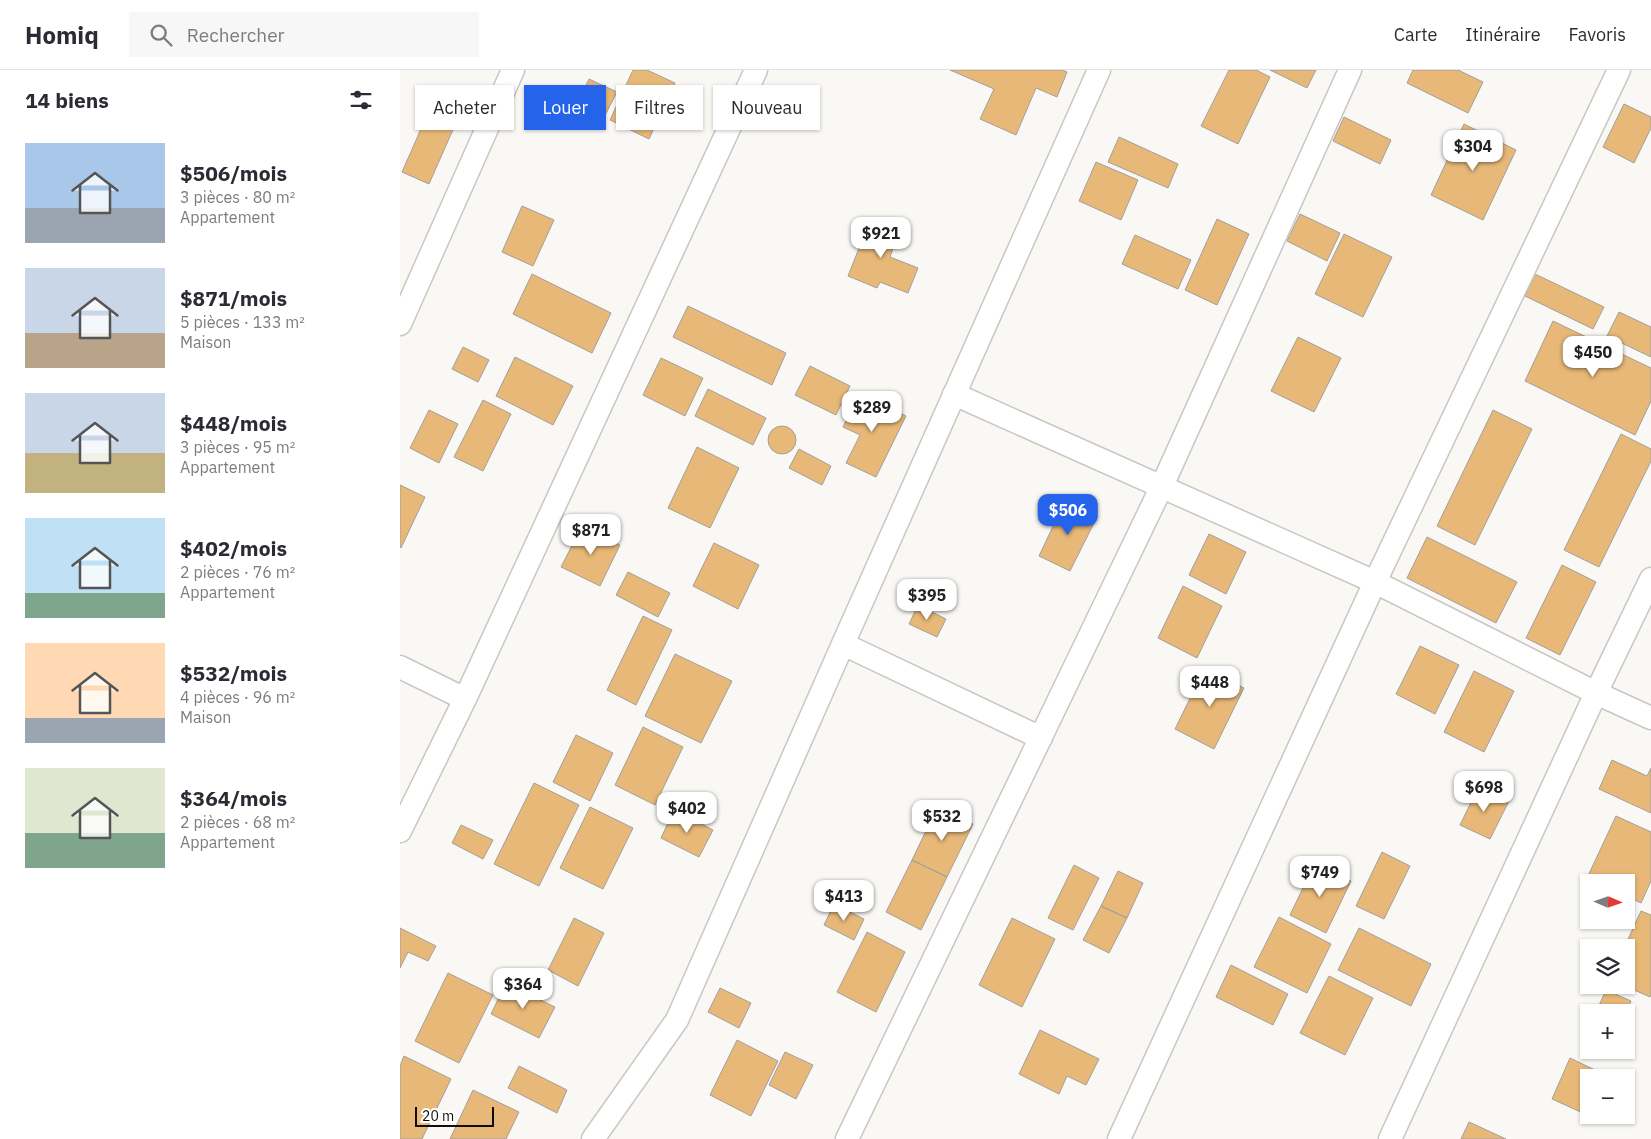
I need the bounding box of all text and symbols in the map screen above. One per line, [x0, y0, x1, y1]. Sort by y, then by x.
search box [129, 12, 479, 57]
text: Homiq [25, 19, 99, 51]
icon: search [147, 21, 175, 49]
text: Rechercher [187, 23, 285, 47]
text: Carte [1394, 23, 1437, 46]
text: Itinéraire [1465, 23, 1541, 46]
text: Favoris [1569, 23, 1626, 46]
chip: Acheter [415, 85, 514, 130]
chip: Louer [524, 85, 606, 130]
chip: Filtres [616, 85, 703, 130]
chip: Nouveau [713, 85, 820, 130]
text: 14 biens [25, 86, 109, 114]
icon: filters [347, 86, 375, 114]
pin: $304 [1443, 129, 1503, 172]
text: $304 [1454, 136, 1492, 156]
text: $506/mois [180, 159, 287, 187]
icon: home [65, 163, 125, 223]
text: 3 pièces · 80 m² [180, 187, 295, 207]
text: Appartement [180, 207, 275, 227]
pin: $921 [851, 216, 911, 259]
text: $921 [862, 223, 900, 243]
text: $871/mois [180, 284, 287, 312]
icon: home [65, 288, 125, 348]
text: 5 pièces · 133 m² [180, 312, 305, 332]
text: Maison [180, 332, 231, 352]
pin: $450 [1563, 336, 1623, 378]
text: $450 [1574, 342, 1612, 362]
pin: $289 [842, 390, 902, 433]
text: $289 [853, 397, 891, 417]
text: $448/mois [180, 409, 287, 437]
icon: home [65, 413, 125, 473]
text: 3 pièces · 95 m² [180, 437, 295, 457]
text: Appartement [180, 457, 275, 477]
pin: $506 [1038, 494, 1098, 536]
text: $506 [1049, 500, 1087, 520]
pin: $871 [561, 514, 621, 556]
text: $871 [572, 520, 610, 540]
text: $402/mois [180, 534, 287, 562]
icon: home [65, 538, 125, 598]
text: 2 pièces · 76 m² [180, 562, 295, 582]
pin: $395 [897, 578, 957, 621]
text: Appartement [180, 582, 275, 602]
text: $395 [908, 585, 946, 605]
text: $532/mois [180, 659, 287, 687]
icon: home [65, 663, 125, 723]
pin: $448 [1180, 666, 1240, 708]
text: $448 [1191, 672, 1229, 692]
text: 4 pièces · 96 m² [180, 687, 295, 707]
text: Maison [180, 707, 231, 727]
pin: $698 [1454, 770, 1514, 813]
text: $698 [1465, 777, 1503, 797]
text: $364/mois [180, 784, 287, 812]
icon: home [65, 788, 125, 848]
pin: $402 [657, 792, 717, 834]
text: $402 [668, 798, 706, 818]
pin: $532 [912, 800, 972, 842]
text: $532 [923, 806, 961, 826]
text: 2 pièces · 68 m² [180, 812, 295, 832]
text: Appartement [180, 832, 275, 852]
pin: $749 [1290, 856, 1350, 898]
text: $749 [1301, 862, 1339, 882]
north arrow [1580, 874, 1635, 929]
map controls [1580, 874, 1635, 1124]
pin: $413 [814, 880, 874, 922]
text: $413 [825, 886, 863, 906]
button: layers [1580, 939, 1635, 994]
pin: $364 [493, 968, 553, 1010]
text: $364 [504, 974, 542, 994]
button: + [1580, 1004, 1635, 1059]
button: − [1580, 1069, 1635, 1124]
scale bar [415, 1104, 494, 1127]
text: 20 m [422, 1107, 454, 1125]

